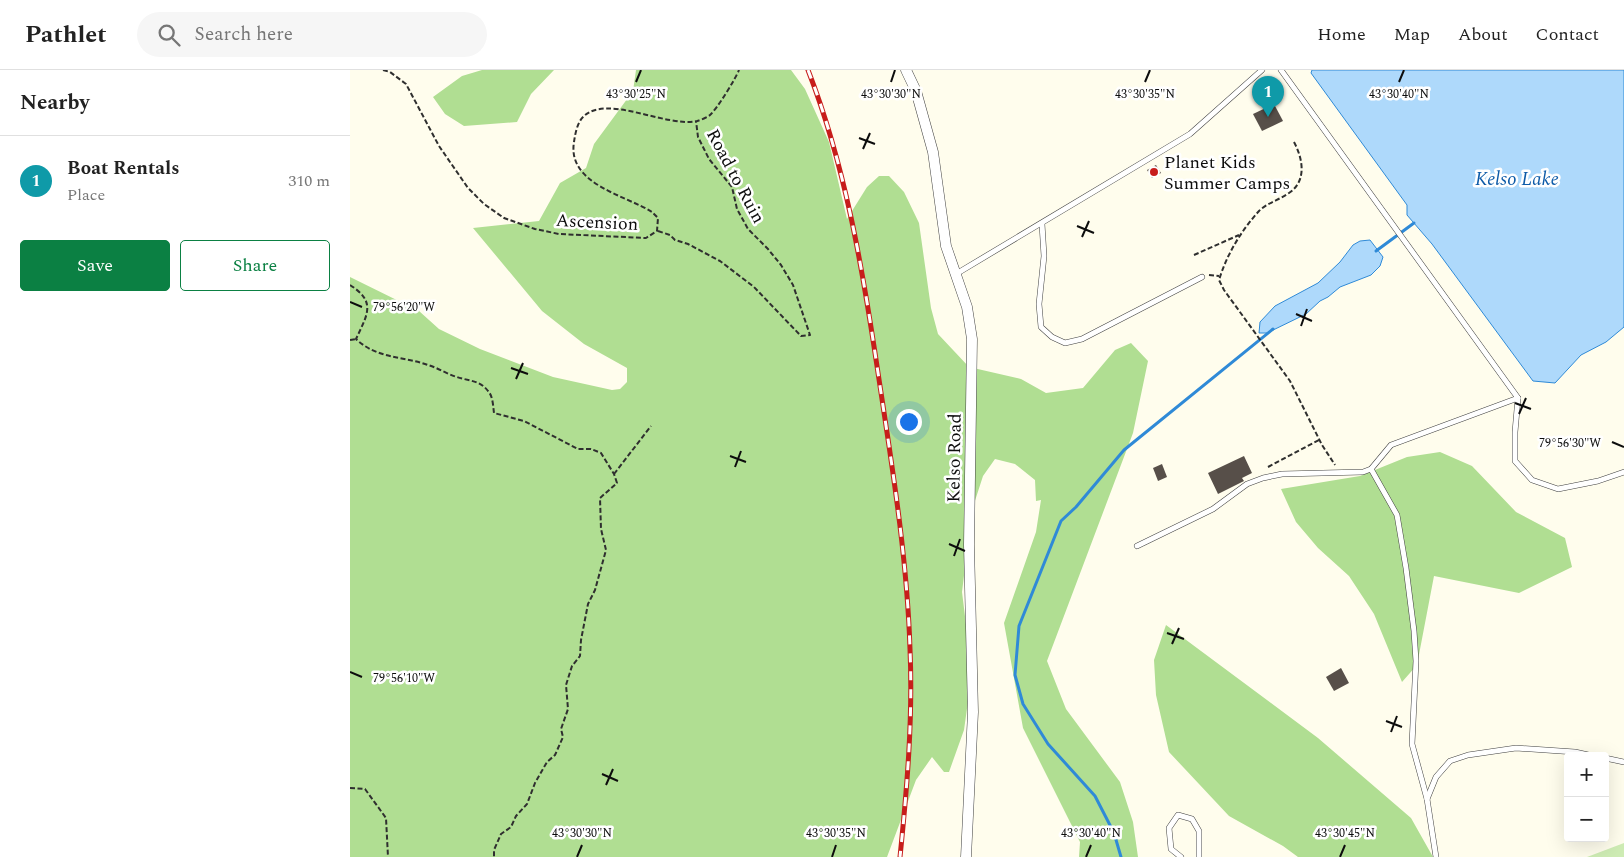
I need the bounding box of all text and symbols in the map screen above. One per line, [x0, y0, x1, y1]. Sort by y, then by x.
search box [137, 12, 487, 57]
text: Pathlet [25, 17, 107, 53]
text: Search here [195, 20, 293, 49]
icon: search [155, 21, 183, 49]
text: Home [1317, 21, 1366, 48]
text: Map [1394, 21, 1430, 48]
text: About [1458, 21, 1508, 48]
text: Contact [1536, 21, 1599, 48]
pin: 1 [1252, 76, 1284, 117]
text: 43°30'25"N [606, 85, 666, 104]
text: 43°30'30"N [861, 85, 921, 104]
text: 43°30'35"N [1115, 85, 1175, 104]
text: 43°30'40"N [1369, 85, 1429, 104]
text: Nearby [20, 87, 90, 119]
street label: Road to Ruin [699, 124, 772, 228]
place label: Planet Kids Summer Camps [1164, 149, 1290, 197]
text: Boat Rentals [67, 154, 179, 183]
water label: Kelso Lake [1475, 165, 1559, 194]
marker: Planet Kids Summer Camps [1148, 166, 1160, 178]
text: 1 [32, 169, 40, 193]
text: 310 m [288, 169, 330, 193]
text: Place [67, 183, 105, 207]
street label: Ascension [555, 207, 639, 238]
button: Save [20, 240, 170, 291]
button: Share [180, 240, 330, 291]
text: 79°56'20"W [373, 298, 435, 317]
your location [896, 409, 922, 435]
street label: Kelso Road [940, 413, 969, 503]
text: 79°56'30"W [1539, 434, 1601, 453]
text: 79°56'10"W [373, 669, 435, 688]
map controls [1564, 752, 1609, 842]
button: + [1564, 752, 1609, 797]
button: − [1564, 797, 1609, 842]
text: 43°30'30"N [552, 824, 612, 843]
text: 43°30'35"N [806, 824, 866, 843]
text: 43°30'40"N [1061, 824, 1121, 843]
text: 43°30'45"N [1315, 824, 1375, 843]

